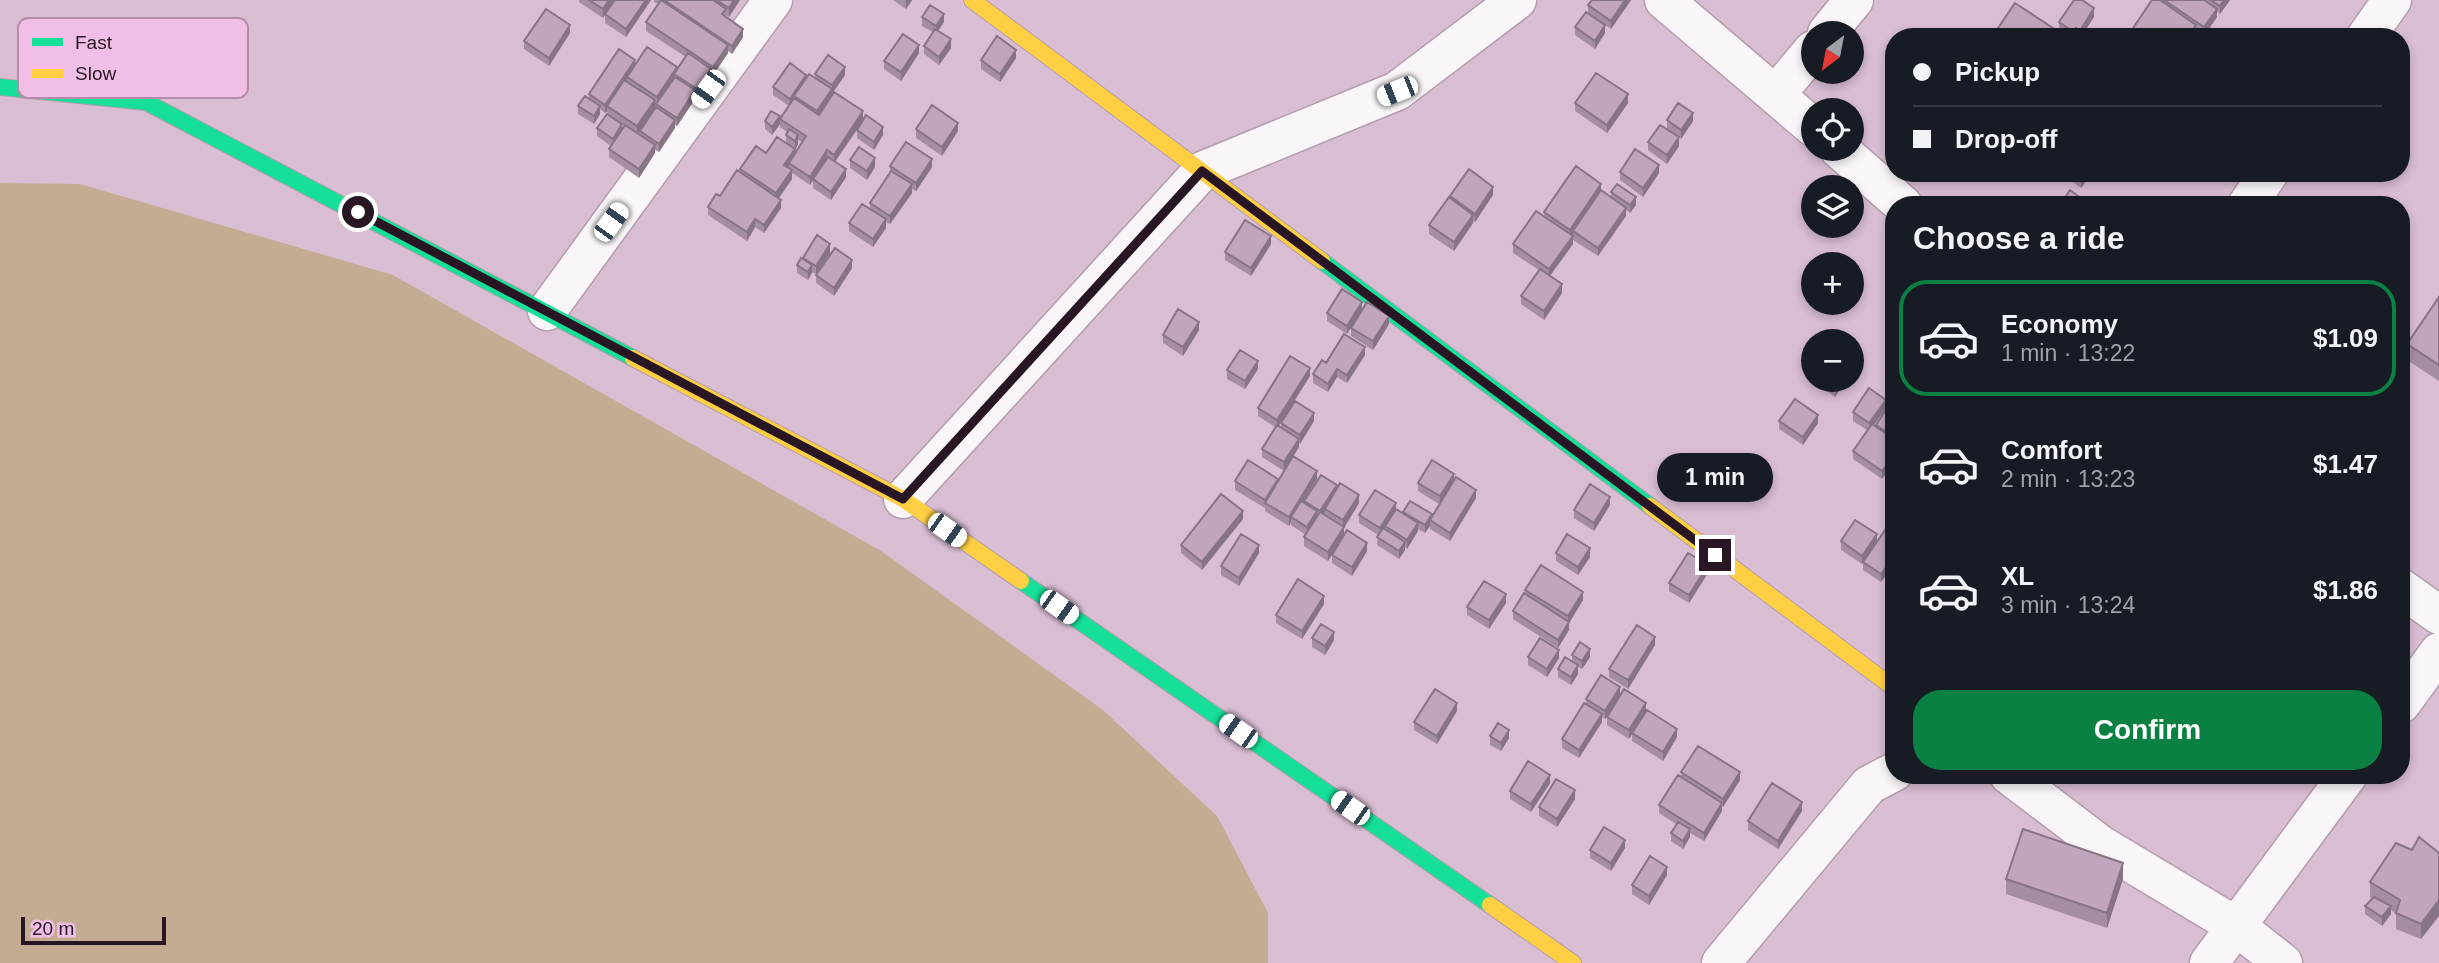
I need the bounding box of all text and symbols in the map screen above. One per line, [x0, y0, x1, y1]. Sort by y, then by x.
legend [18, 18, 248, 98]
north arrow [1801, 21, 1864, 84]
map controls [1801, 21, 1864, 392]
text: Fast [75, 32, 113, 53]
text: Pickup [1955, 57, 2040, 87]
text: Slow [75, 63, 116, 84]
car [688, 66, 729, 112]
car [1374, 73, 1421, 109]
button: locate [1801, 98, 1864, 161]
text: Drop-off [1955, 124, 2058, 154]
button: layers [1801, 175, 1864, 238]
route start [342, 196, 374, 228]
car [591, 199, 632, 245]
text: Choose a ride [1913, 220, 2125, 256]
button: + [1801, 252, 1864, 315]
icon: car [1917, 307, 1980, 370]
text: Economy [2001, 309, 2118, 339]
text: $1.09 [2313, 323, 2378, 353]
button: − [1801, 329, 1864, 392]
text: 1 min · 13:22 [2001, 340, 2135, 366]
icon: car [1917, 433, 1980, 496]
text: Comfort [2001, 435, 2102, 465]
text: $1.47 [2313, 449, 2378, 479]
callout: 1 min [1657, 454, 1773, 503]
text: 1 min [1685, 464, 1745, 490]
text: 2 min · 13:23 [2001, 466, 2135, 492]
car [924, 509, 971, 551]
route end [1699, 539, 1731, 571]
icon: car [1917, 559, 1980, 622]
text: XL [2001, 561, 2034, 591]
text: $1.86 [2313, 575, 2378, 605]
car [1036, 586, 1083, 628]
text: 3 min · 13:24 [2001, 592, 2135, 618]
button: Confirm [1913, 690, 2382, 770]
car [1215, 710, 1262, 752]
car [1327, 787, 1374, 829]
scale bar [21, 914, 166, 946]
text: 20 m [32, 918, 74, 939]

